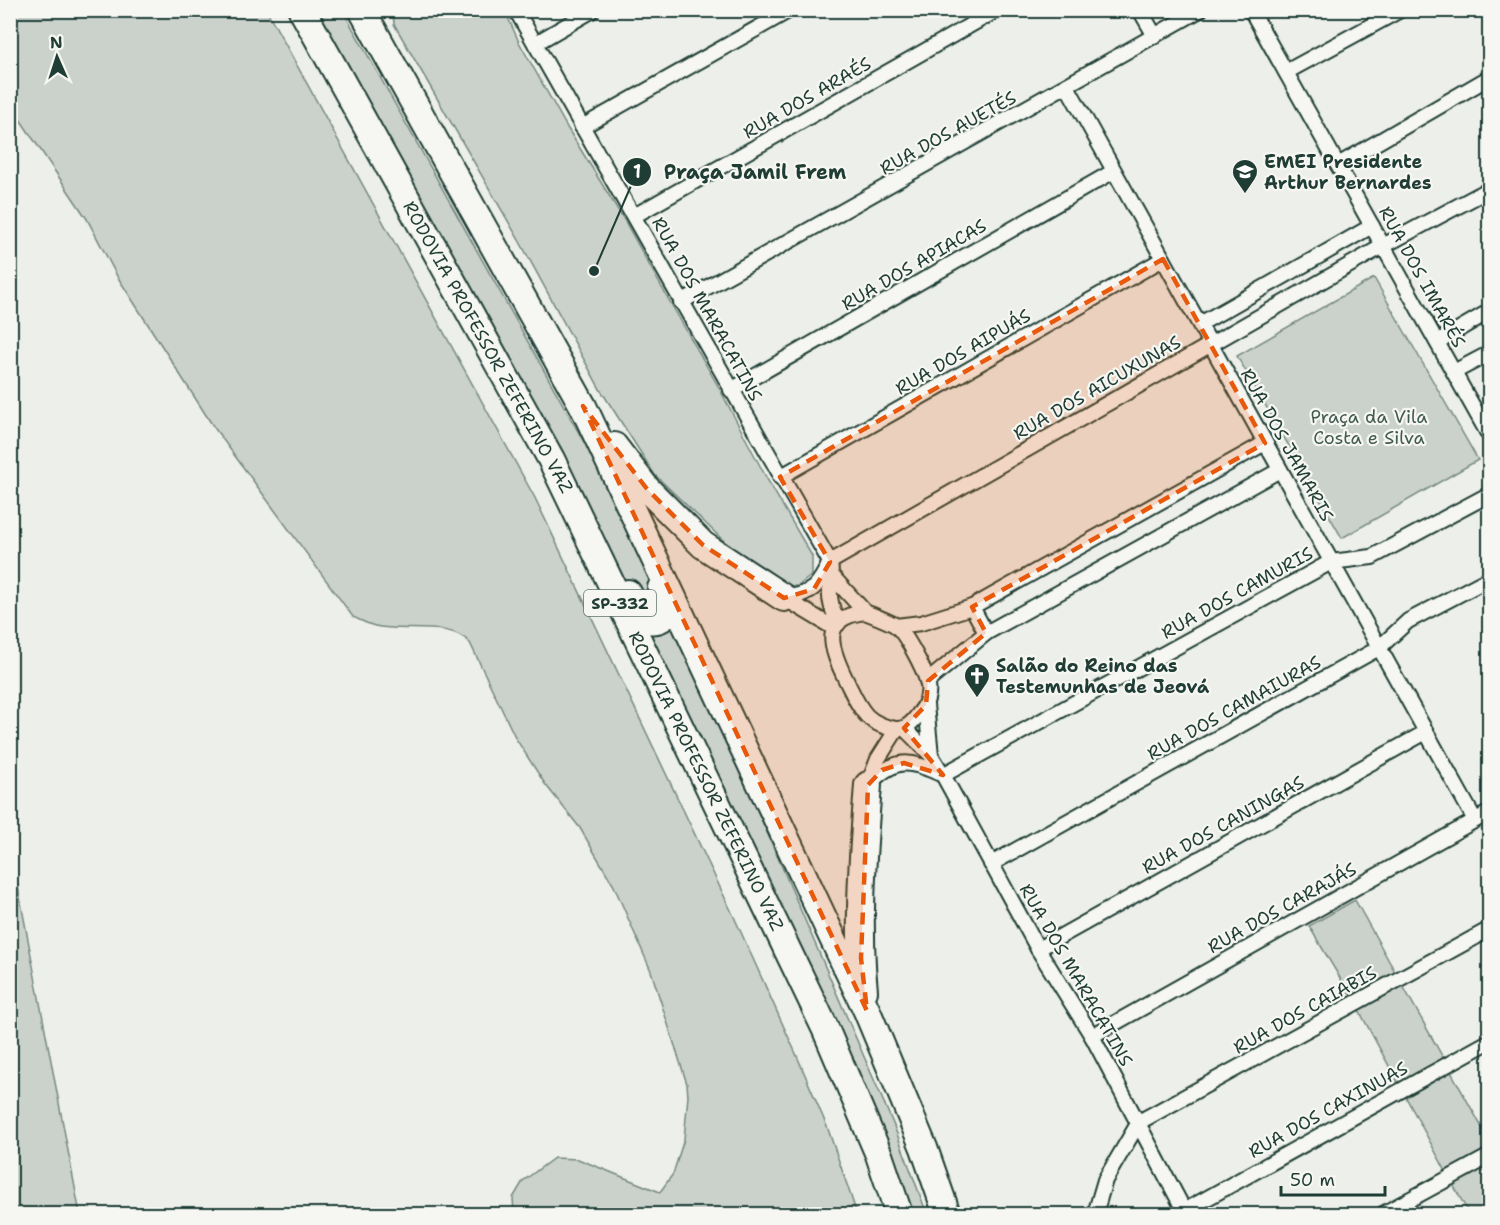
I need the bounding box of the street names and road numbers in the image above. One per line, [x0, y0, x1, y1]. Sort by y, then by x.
street label: RUA DOS ARAÉS [739, 52, 875, 144]
street label: RUA DOS AUETÉS [876, 86, 1020, 180]
street label: RODOVIA PROFESSOR ZEFERINO VAZ [397, 197, 579, 497]
street label: RUA DOS IMARÉS [1373, 202, 1471, 352]
street label: RUA DOS MARACATINS [646, 213, 768, 405]
street label: RUA DOS APIACAS [837, 214, 991, 316]
street label: RUA DOS AIPUÁS [891, 304, 1035, 400]
street label: RUA DOS AICUXUNAS [1009, 330, 1185, 446]
street label: RUA DOS JAMARIS [1235, 364, 1339, 526]
street label: RUA DOS CAMURIS [1157, 541, 1317, 645]
road number: SP-332 [584, 590, 656, 616]
street label: RODOVIA PROFESSOR ZEFERINO VAZ [623, 627, 789, 935]
street label: RUA DOS CAMAIURAS [1143, 650, 1325, 766]
street label: RUA DOS CANINGAS [1138, 770, 1308, 880]
street label: RUA DOS CARAJÁS [1203, 857, 1361, 959]
street label: RUA DOS MARACATINS [1014, 879, 1138, 1071]
street label: RUA DOS CAIABIS [1229, 961, 1381, 1059]
street label: RUA DOS CAXINUAS [1244, 1056, 1412, 1164]

